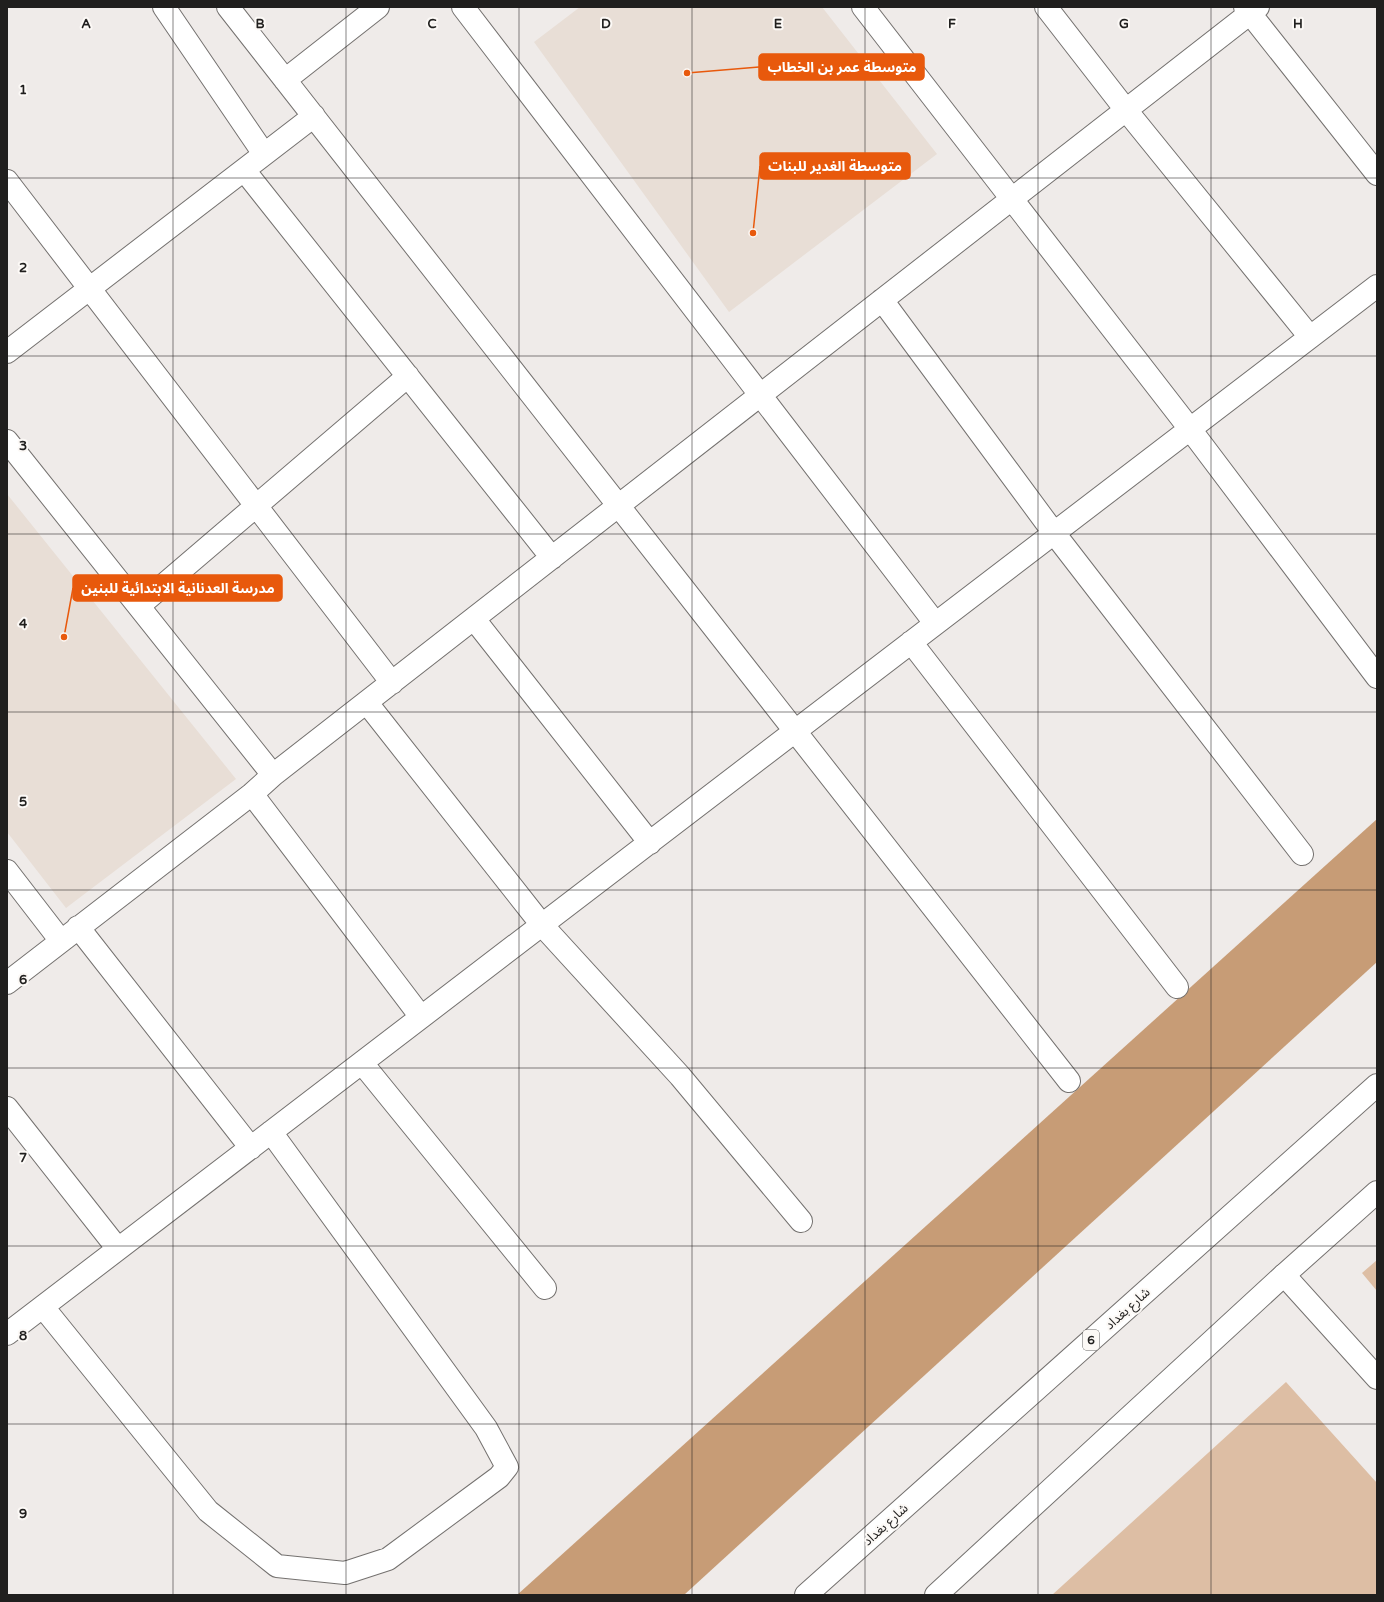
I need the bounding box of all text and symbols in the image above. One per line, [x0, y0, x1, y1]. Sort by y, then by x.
text: A [81, 16, 91, 32]
text: B [255, 16, 265, 32]
text: C [427, 16, 437, 32]
text: D [601, 16, 611, 32]
text: E [774, 16, 782, 32]
text: F [948, 16, 956, 32]
text: G [1119, 16, 1129, 32]
text: H [1293, 16, 1303, 32]
callout: متوسطة عمر بن الخطاب [759, 54, 924, 80]
text: متوسطة عمر بن الخطاب [767, 59, 917, 76]
text: 1 [19, 82, 27, 98]
callout: متوسطة الغدير للبنات [760, 153, 910, 179]
text: متوسطة الغدير للبنات [768, 158, 902, 175]
text: 2 [19, 260, 27, 276]
text: 3 [19, 438, 27, 454]
callout: مدرسة العدنانية الابتدائية للبنين [73, 575, 282, 601]
text: مدرسة العدنانية الابتدائية للبنين [81, 580, 275, 597]
text: 4 [19, 616, 28, 632]
text: 5 [19, 794, 27, 810]
text: 6 [19, 972, 27, 988]
text: 7 [19, 1150, 27, 1166]
street label: شارع بغداد [1102, 1284, 1155, 1335]
text: 8 [19, 1328, 27, 1344]
road number: 6 [1083, 1330, 1099, 1350]
street label: شارع بغداد [860, 1500, 913, 1551]
text: 9 [19, 1506, 27, 1522]

